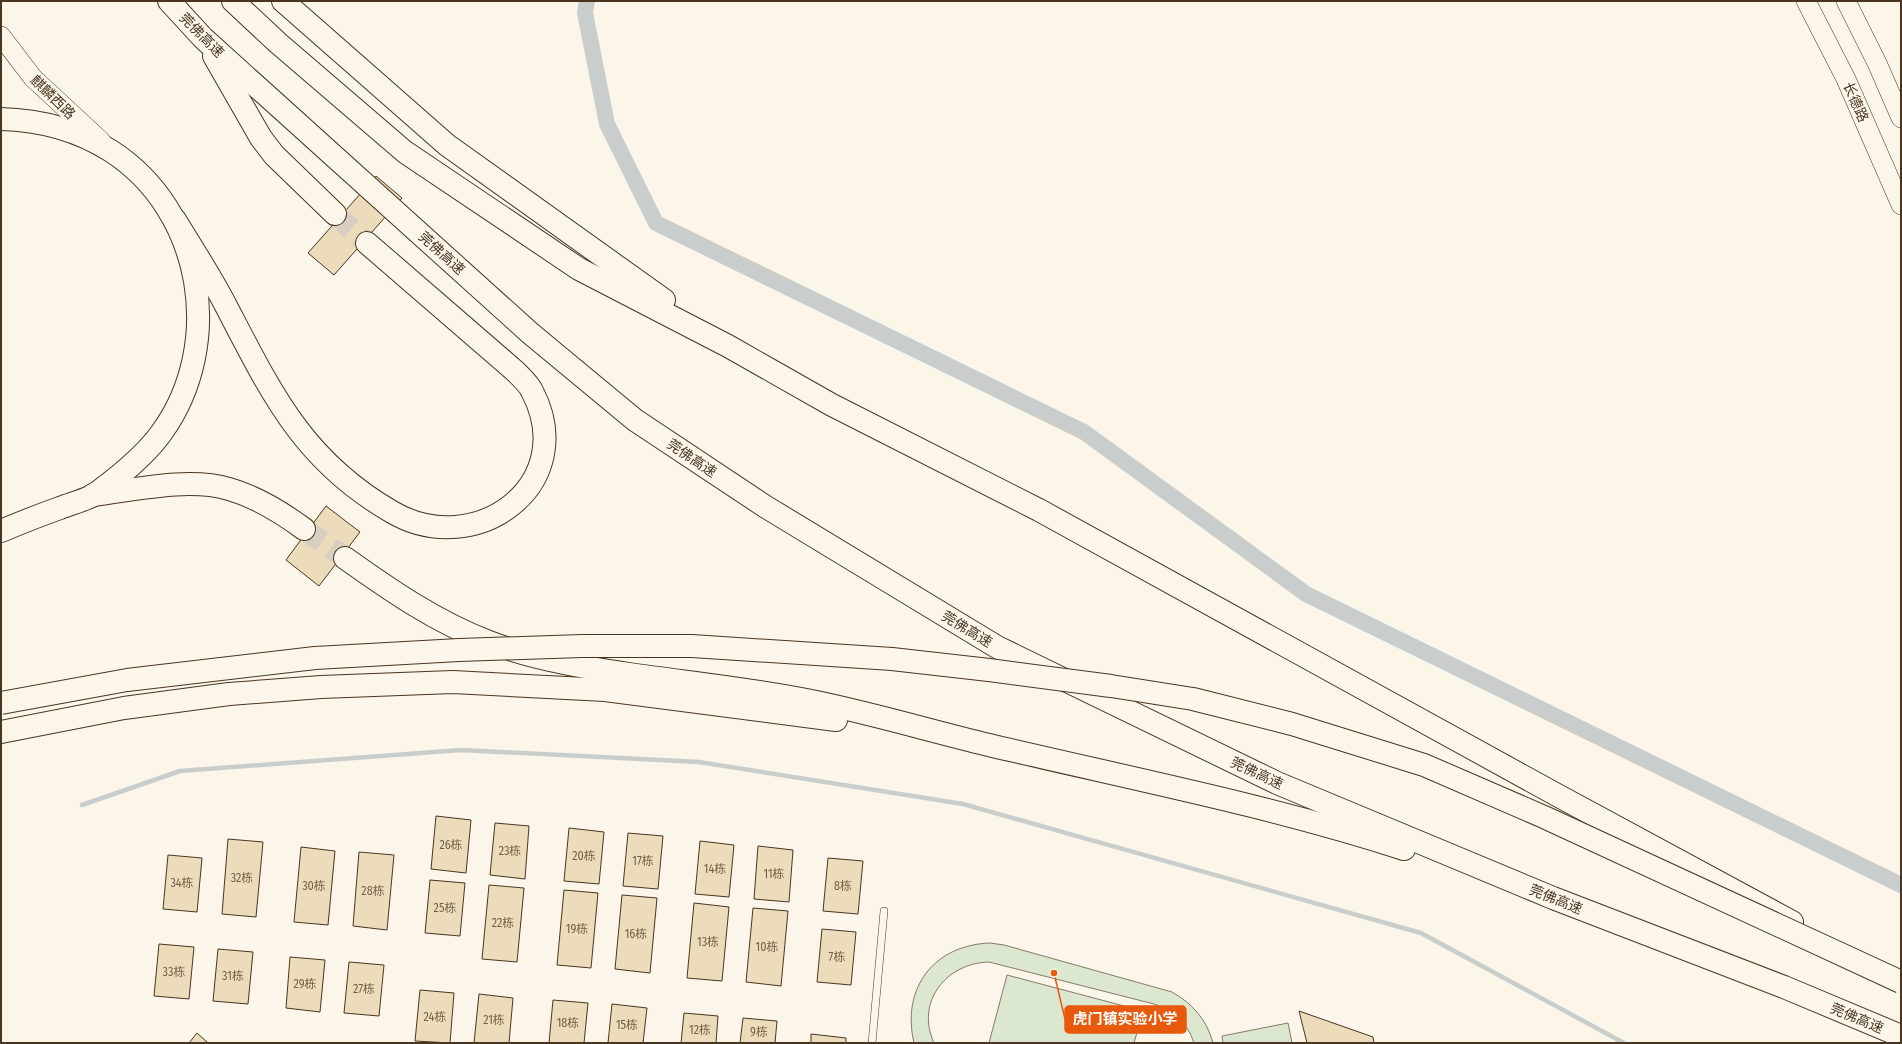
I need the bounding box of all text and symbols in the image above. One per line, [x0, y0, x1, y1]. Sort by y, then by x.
street label: 莞佛高速 [176, 10, 227, 61]
street label: 麒麟西路 [27, 72, 79, 123]
street label: 长德路 [1839, 80, 1872, 125]
street label: 莞佛高速 [415, 228, 468, 278]
street label: 莞佛高速 [664, 436, 720, 481]
street label: 莞佛高速 [938, 608, 995, 651]
street label: 莞佛高速 [1228, 754, 1286, 793]
house number: 26栋 [439, 838, 463, 852]
house number: 23栋 [499, 844, 521, 858]
house number: 20栋 [572, 849, 596, 863]
house number: 17栋 [632, 854, 654, 868]
house number: 14栋 [704, 862, 726, 876]
house number: 11栋 [763, 867, 785, 881]
house number: 32栋 [231, 871, 253, 885]
house number: 34栋 [170, 876, 194, 890]
house number: 30栋 [302, 879, 326, 893]
house number: 8栋 [834, 879, 852, 893]
street label: 莞佛高速 [1527, 881, 1585, 918]
house number: 28栋 [361, 884, 385, 898]
house number: 25栋 [434, 901, 456, 915]
house number: 22栋 [492, 916, 514, 930]
house number: 19栋 [566, 922, 588, 936]
house number: 16栋 [625, 927, 647, 941]
house number: 13栋 [697, 935, 719, 949]
house number: 10栋 [756, 940, 778, 954]
house number: 7栋 [829, 950, 845, 964]
house number: 33栋 [163, 965, 185, 979]
house number: 31栋 [222, 969, 244, 983]
house number: 29栋 [293, 977, 317, 991]
house number: 27栋 [353, 982, 375, 996]
street label: 莞佛高速 [1828, 1000, 1886, 1037]
callout: 虎门镇实验小学 [1065, 1006, 1186, 1033]
house number: 24栋 [424, 1010, 446, 1024]
text: 虎门镇实验小学 [1072, 1010, 1178, 1028]
house number: 21栋 [483, 1013, 505, 1027]
house number: 18栋 [557, 1016, 579, 1030]
house number: 15栋 [616, 1018, 638, 1032]
house number: 12栋 [689, 1023, 711, 1037]
house number: 9栋 [750, 1025, 768, 1039]

